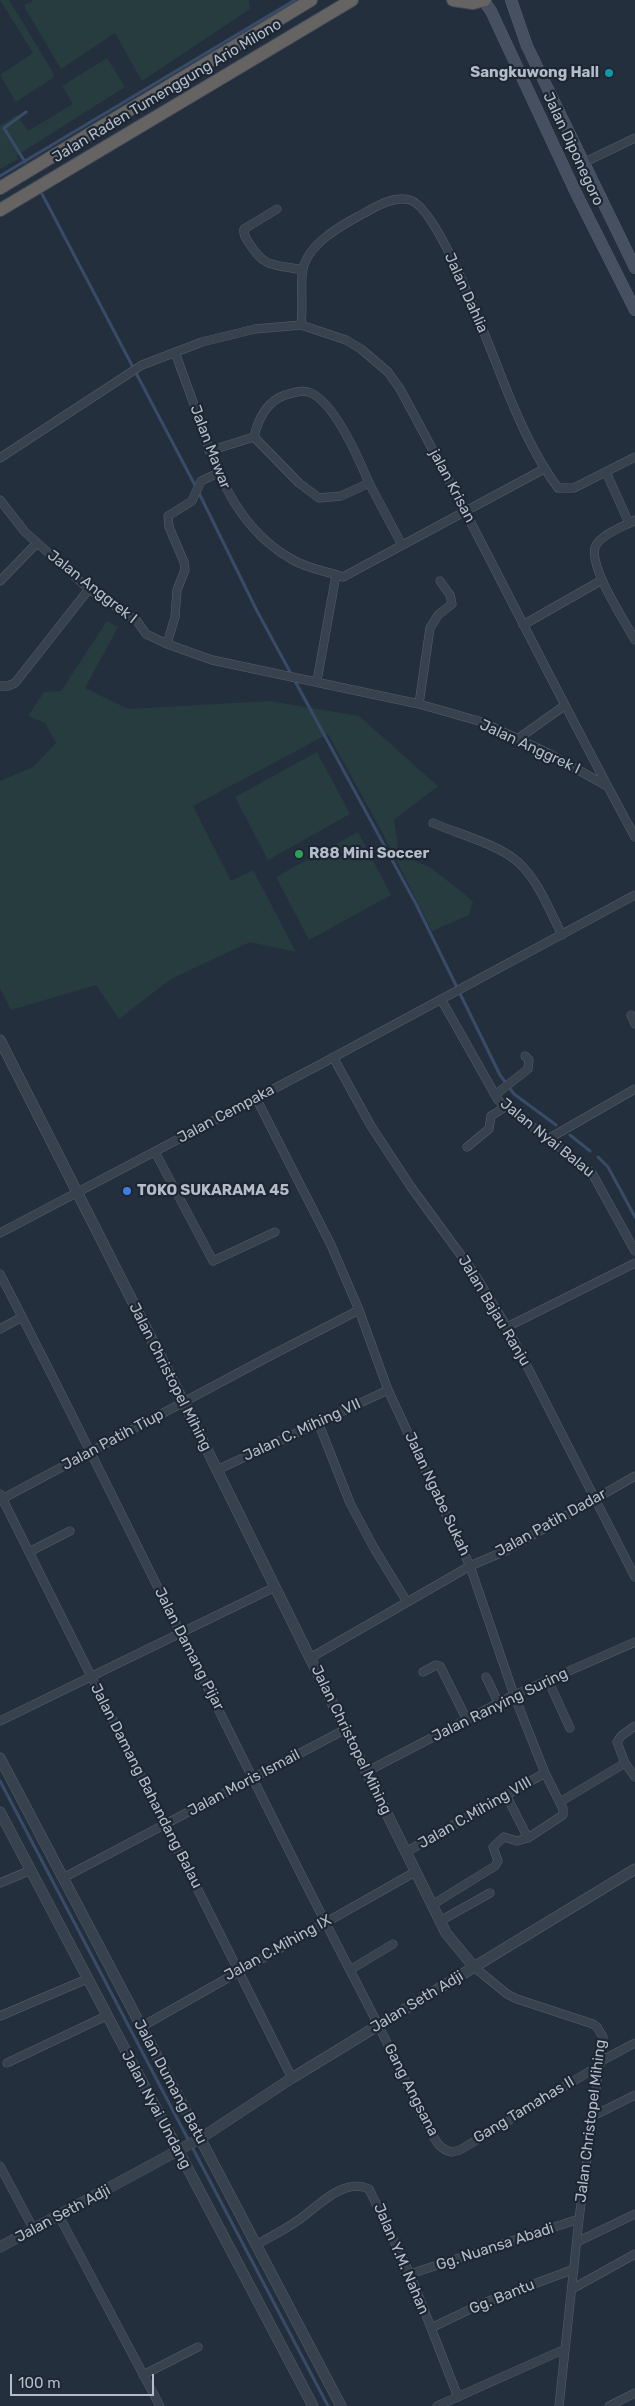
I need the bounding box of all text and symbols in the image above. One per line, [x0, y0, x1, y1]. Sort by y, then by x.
street label: Jalan Raden Tumenggung Ario Milono [49, 15, 285, 167]
place label: Sangkuwong Hall [470, 64, 599, 82]
marker: Sangkuwong Hall [603, 67, 615, 79]
street label: Jalan Diponegoro [539, 89, 607, 209]
street label: Jalan Dahlia [440, 250, 492, 336]
street label: Jalan Mawar [186, 403, 234, 491]
street label: jalan Krisan [425, 446, 479, 526]
street label: Jalan Anggrek I [44, 546, 140, 628]
street label: Jalan Anggrek I [477, 716, 583, 778]
place label: R88 Mini Soccer [309, 845, 429, 863]
marker: R88 Mini Soccer [293, 848, 305, 860]
street label: Jalan Cempaka [174, 1081, 278, 1147]
street label: Jalan Nyai Balau [496, 1095, 598, 1181]
place label: TOKO SUKARAMA 45 [137, 1182, 289, 1200]
marker: TOKO SUKARAMA 45 [121, 1185, 133, 1197]
street label: Jalan Bajau Ranju [454, 1252, 534, 1370]
street label: Jalan Christopel Mihing [125, 1300, 215, 1454]
street label: Jalan C. Mihing VII [240, 1395, 364, 1465]
street label: Jalan Patih Tiup [59, 1406, 167, 1474]
street label: Jalan Ngabe Sukah [400, 1429, 474, 1559]
street label: Jalan Patih Dadar [492, 1485, 610, 1561]
street label: Jalan Damang Pijar [150, 1585, 228, 1713]
street label: Jalan Christopel Mihing [307, 1662, 395, 1818]
street label: Jalan Ranying Suring [429, 1664, 571, 1746]
street label: Jalan Damang Bahandang Balau [86, 1681, 206, 1891]
street label: Jalan Moris Ismail [185, 1746, 303, 1820]
street label: Jalan C.Mihing VIII [415, 1773, 535, 1853]
street label: Jalan C.Mihing IX [221, 1911, 335, 1985]
street label: Jalan Seth Adji [367, 1967, 467, 2037]
street label: Jalan Dumang Batu [130, 2017, 210, 2147]
street label: Jalan Christopel Mihing [572, 2039, 610, 2203]
street label: Gang Angsana [380, 2041, 442, 2139]
street label: Jalan Nyai Undang [117, 2048, 195, 2172]
street label: Gang Tamahas II [470, 2073, 578, 2147]
street label: Jalan Seth Adji [12, 2181, 114, 2247]
street label: Jalan Y.M. Nahan [369, 2201, 433, 2317]
street label: Gg. Nuansa Abadi [434, 2219, 556, 2275]
street label: Gg. Bantu [467, 2276, 537, 2318]
scale bar [12, 2364, 156, 2396]
text: 100 m [18, 2374, 60, 2392]

